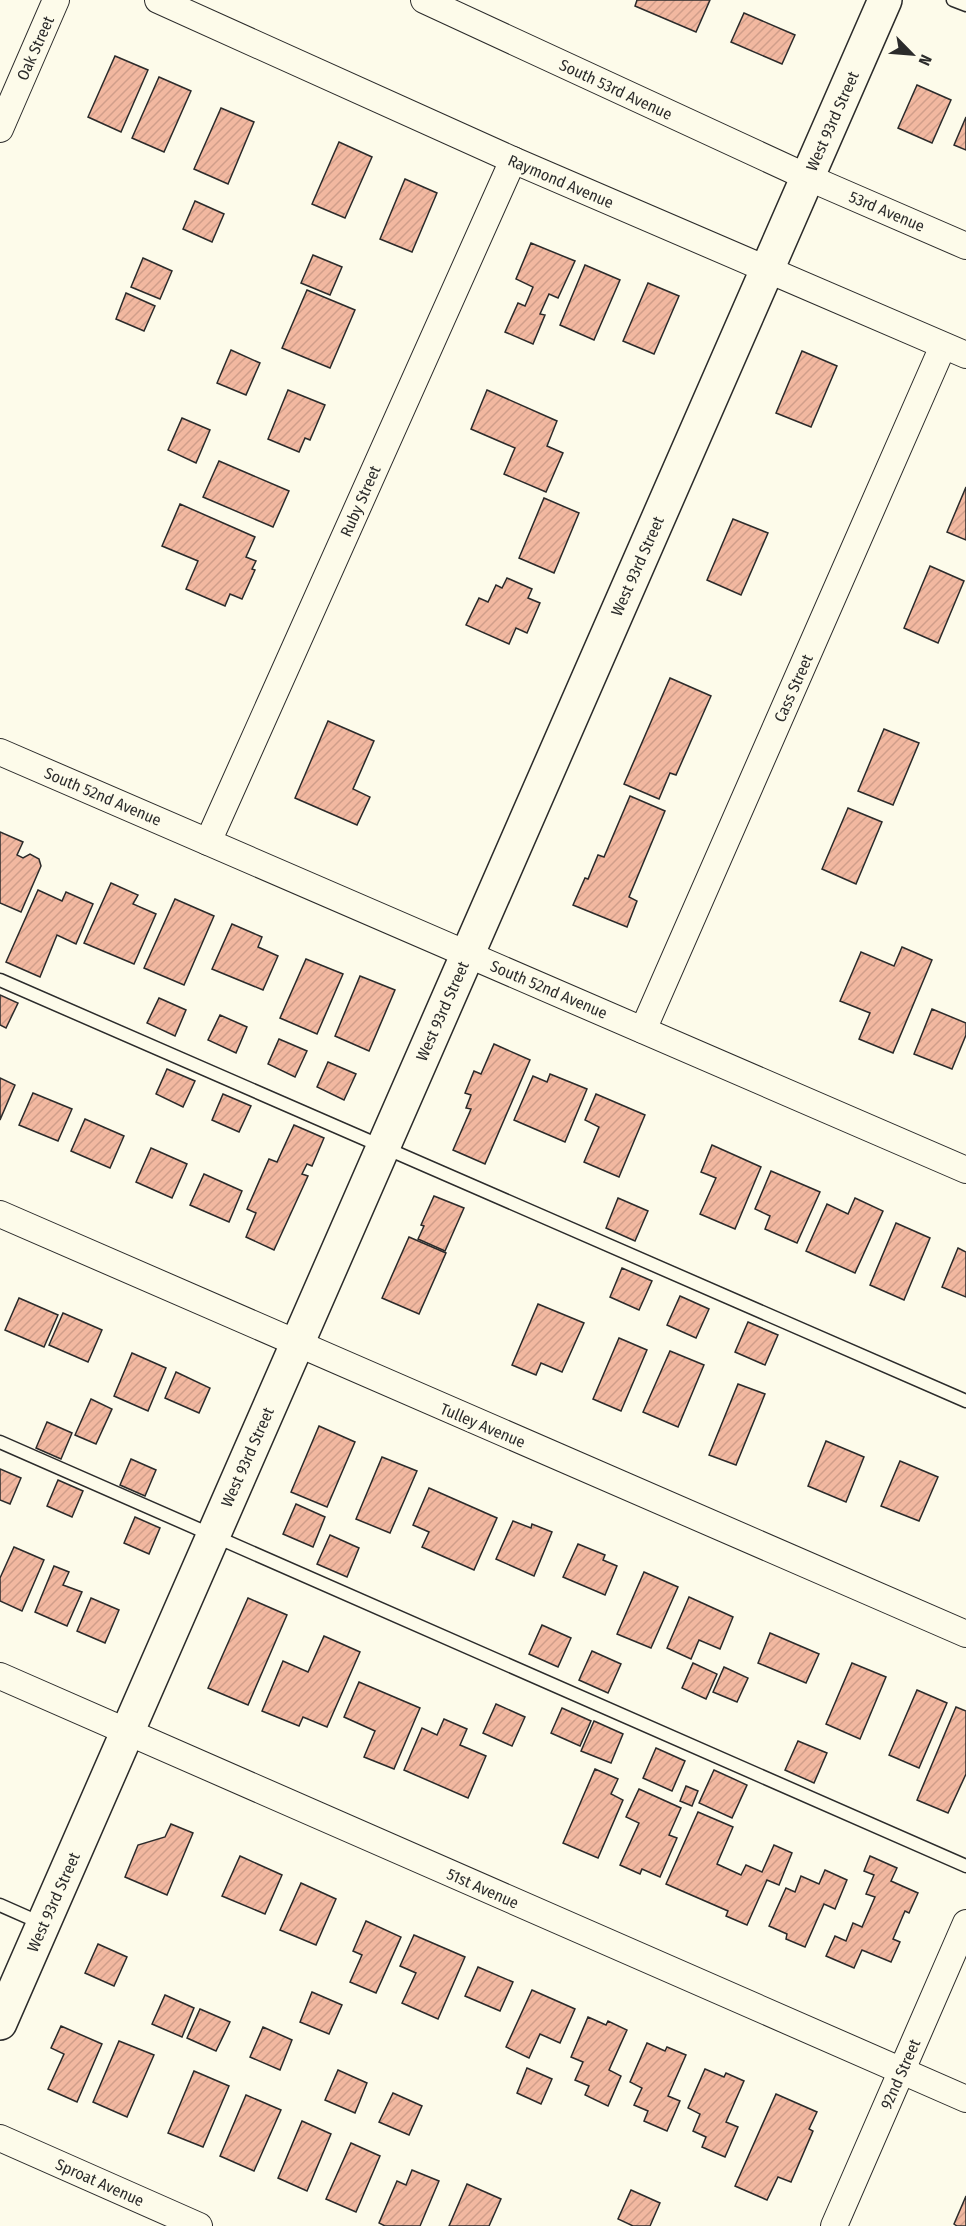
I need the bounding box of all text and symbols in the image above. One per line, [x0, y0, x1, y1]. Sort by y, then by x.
street label: Oak Street [13, 12, 58, 83]
north arrow [882, 24, 942, 84]
text: N [915, 52, 936, 68]
street label: South 53rd Avenue [556, 55, 675, 124]
street label: West 93rd Street [802, 68, 863, 174]
street label: Raymond Avenue [505, 151, 617, 212]
street label: 53rd Avenue [846, 187, 927, 236]
street label: Ruby Street [336, 462, 385, 540]
street label: West 93rd Street [607, 513, 668, 619]
street label: Cass Street [770, 651, 817, 725]
street label: South 52nd Avenue [41, 763, 164, 830]
street label: South 52nd Avenue [487, 956, 610, 1023]
street label: West 93rd Street [412, 958, 473, 1064]
street label: Tulley Avenue [438, 1399, 528, 1452]
street label: West 93rd Street [217, 1404, 278, 1510]
street label: West 93rd Street [23, 1849, 84, 1955]
street label: 51st Avenue [444, 1864, 522, 1913]
street label: 92nd Street [877, 2036, 925, 2112]
street label: Sproat Avenue [53, 2155, 147, 2210]

